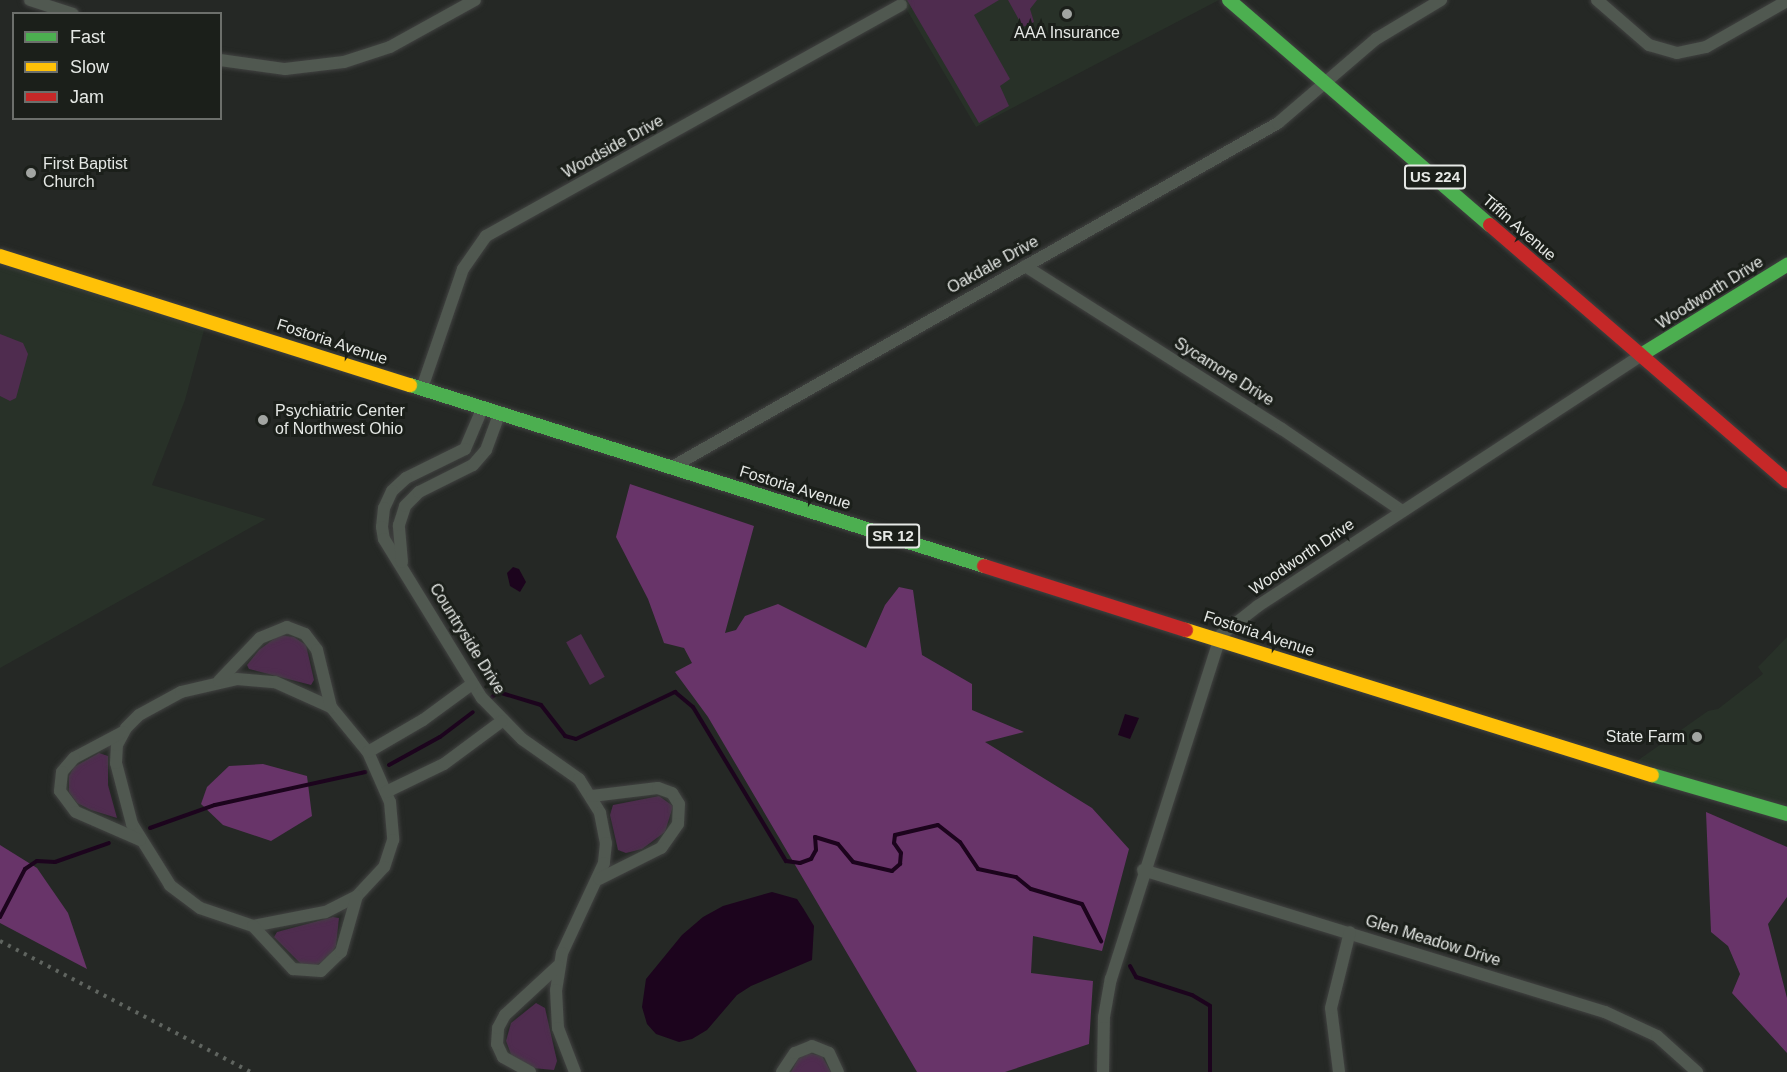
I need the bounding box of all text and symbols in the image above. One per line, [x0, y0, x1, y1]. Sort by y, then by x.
marker: AAA Insurance [1060, 7, 1074, 21]
legend [12, 12, 222, 120]
place label: AAA Insurance [1014, 23, 1120, 43]
text: Fast [70, 27, 105, 47]
text: Slow [70, 57, 109, 77]
text: Jam [70, 87, 104, 107]
street label: Woodside Drive [559, 111, 667, 183]
place label: First Baptist Church [43, 154, 127, 192]
road number: US 224 [1404, 165, 1466, 189]
marker: First Baptist Church [24, 166, 38, 180]
street label: Tiffin Avenue [1478, 191, 1560, 265]
street label: Oakdale Drive [944, 232, 1042, 298]
street label: Woodworth Drive [1653, 252, 1767, 334]
street label: Fostoria Avenue [274, 315, 390, 369]
street label: Sycamore Drive [1171, 334, 1277, 410]
place label: Psychiatric Center of Northwest Ohio [275, 401, 405, 439]
marker: Psychiatric Center of Northwest Ohio [256, 413, 270, 427]
street label: Fostoria Avenue [737, 462, 853, 514]
street label: Woodworth Drive [1246, 515, 1358, 599]
road number: SR 12 [866, 524, 920, 548]
street label: Countryside Drive [425, 580, 509, 698]
street label: Fostoria Avenue [1201, 607, 1317, 661]
place label: State Farm [1606, 727, 1685, 747]
marker: State Farm [1690, 730, 1704, 744]
street label: Glen Meadow Drive [1363, 911, 1503, 971]

